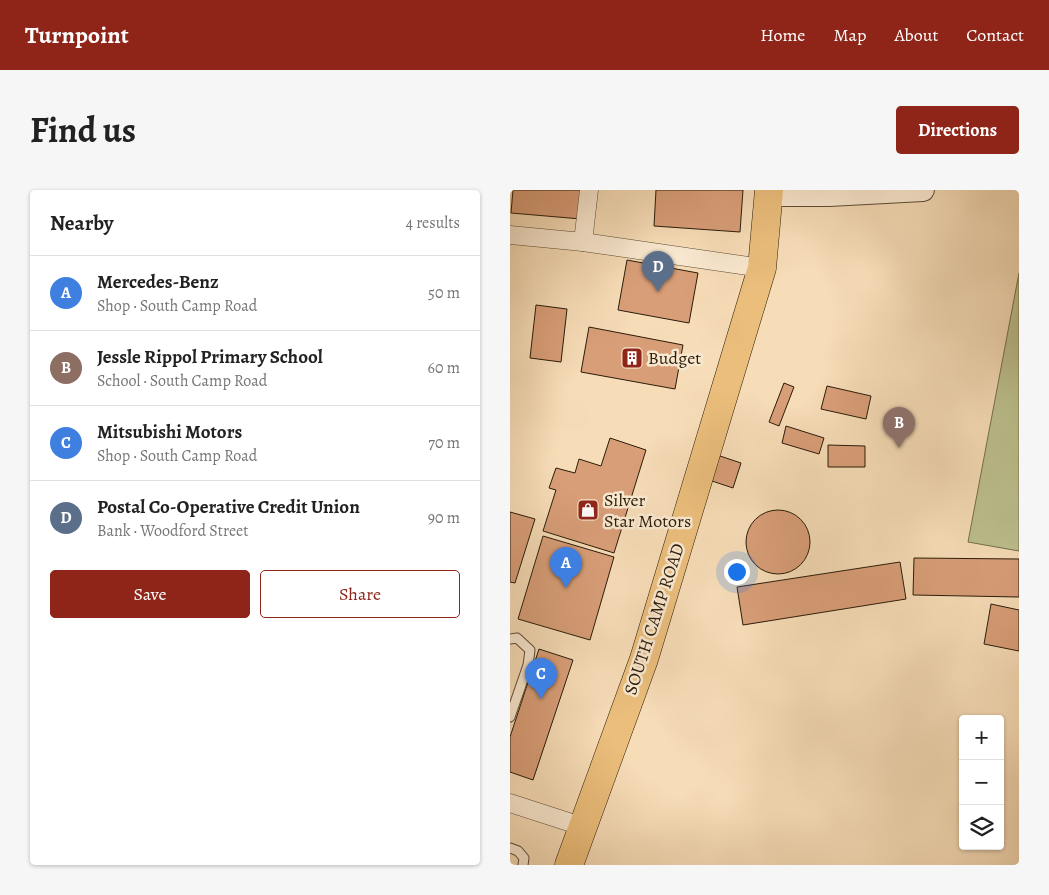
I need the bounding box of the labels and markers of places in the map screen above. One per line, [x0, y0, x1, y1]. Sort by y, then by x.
pin: D [642, 251, 674, 292]
building icon: Budget [620, 346, 644, 370]
place label: Budget [648, 346, 701, 370]
pin: B [883, 407, 915, 448]
place label: Silver Star Motors [604, 488, 691, 533]
shop icon: Silver Star Motors [576, 498, 600, 522]
pin: A [550, 547, 582, 588]
pin: C [525, 658, 557, 699]

